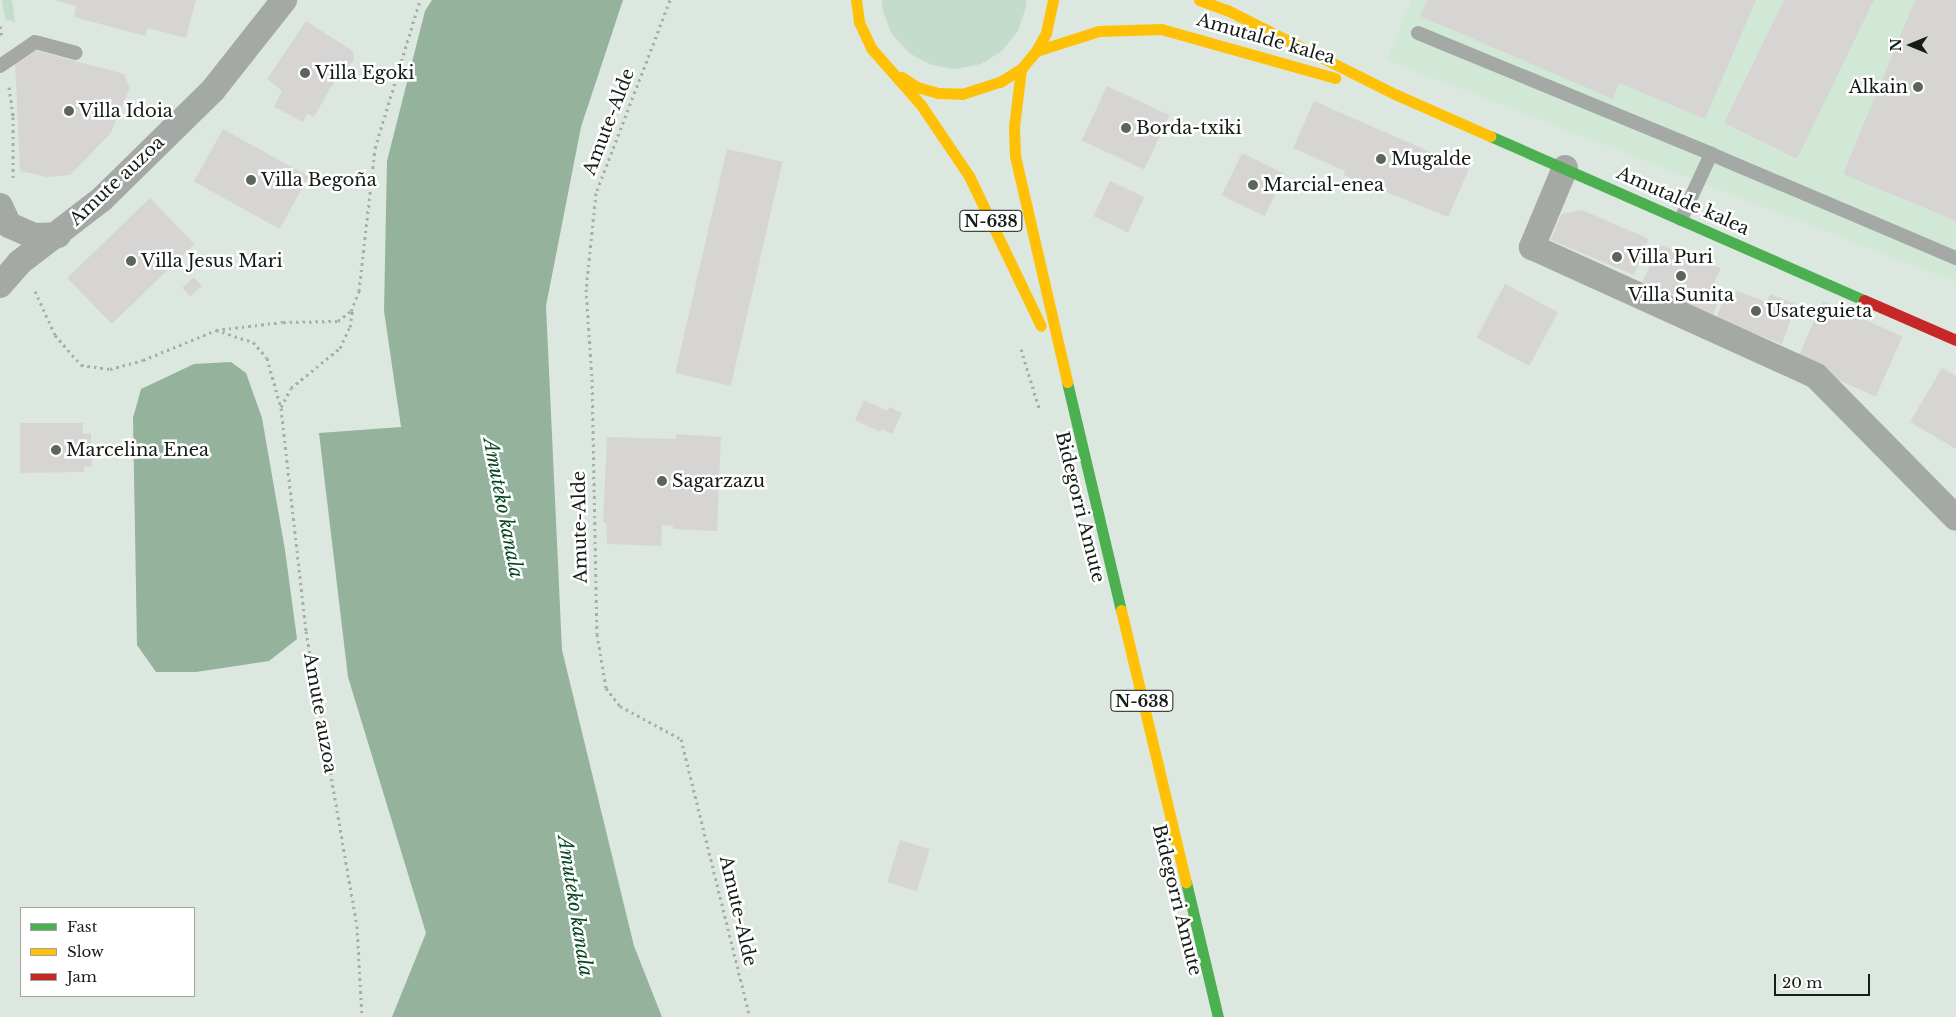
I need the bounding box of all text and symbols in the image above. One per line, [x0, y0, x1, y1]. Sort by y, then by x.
street label: Amutalde kalea [1194, 9, 1338, 69]
north arrow [1886, 20, 1936, 70]
text: N [1887, 38, 1905, 52]
place label: Villa Egoki [315, 62, 415, 84]
street label: Amute-Alde [579, 66, 639, 178]
marker: Villa Egoki [299, 67, 311, 79]
place label: Alkain [1849, 76, 1908, 98]
marker: Alkain [1912, 81, 1924, 93]
place label: Villa Idoia [79, 100, 173, 122]
marker: Villa Idoia [63, 105, 75, 117]
place label: Borda-txiki [1136, 117, 1242, 139]
marker: Borda-txiki [1120, 122, 1132, 134]
street label: Amute auzoa [65, 132, 169, 230]
place label: Mugalde [1391, 148, 1471, 170]
marker: Mugalde [1375, 153, 1387, 165]
street label: Amutalde kalea [1613, 162, 1753, 240]
place label: Villa Begoña [261, 169, 377, 191]
marker: Villa Begoña [245, 174, 257, 186]
place label: Marcial-enea [1263, 174, 1384, 196]
marker: Marcial-enea [1247, 179, 1259, 191]
road number: N-638 [958, 208, 1024, 235]
place label: Villa Puri [1627, 246, 1713, 268]
place label: Villa Jesus Mari [141, 250, 283, 272]
marker: Villa Puri [1611, 251, 1623, 263]
marker: Villa Jesus Mari [125, 255, 137, 267]
marker: Villa Sunita [1675, 270, 1687, 282]
place label: Villa Sunita [1628, 284, 1734, 306]
place label: Usateguieta [1766, 300, 1872, 322]
marker: Usateguieta [1750, 305, 1762, 317]
street label: Bidegorri Amute [1051, 429, 1109, 585]
water label: Amuteko kanala [478, 436, 528, 580]
place label: Marcelina Enea [66, 439, 209, 461]
marker: Marcelina Enea [50, 444, 62, 456]
place label: Sagarzazu [672, 470, 765, 492]
street label: Amute-Alde [568, 471, 592, 583]
marker: Sagarzazu [656, 475, 668, 487]
street label: Amute auzoa [299, 651, 341, 775]
road number: N-638 [1110, 688, 1174, 714]
street label: Bidegorri Amute [1148, 822, 1206, 978]
water label: Amuteko kanala [553, 834, 597, 978]
street label: Amute-Alde [715, 854, 761, 968]
legend [20, 907, 195, 997]
text: Fast [67, 917, 97, 936]
text: Slow [67, 942, 104, 961]
scale bar [1776, 964, 1872, 996]
text: Jam [67, 967, 97, 986]
text: 20 m [1782, 973, 1822, 992]

